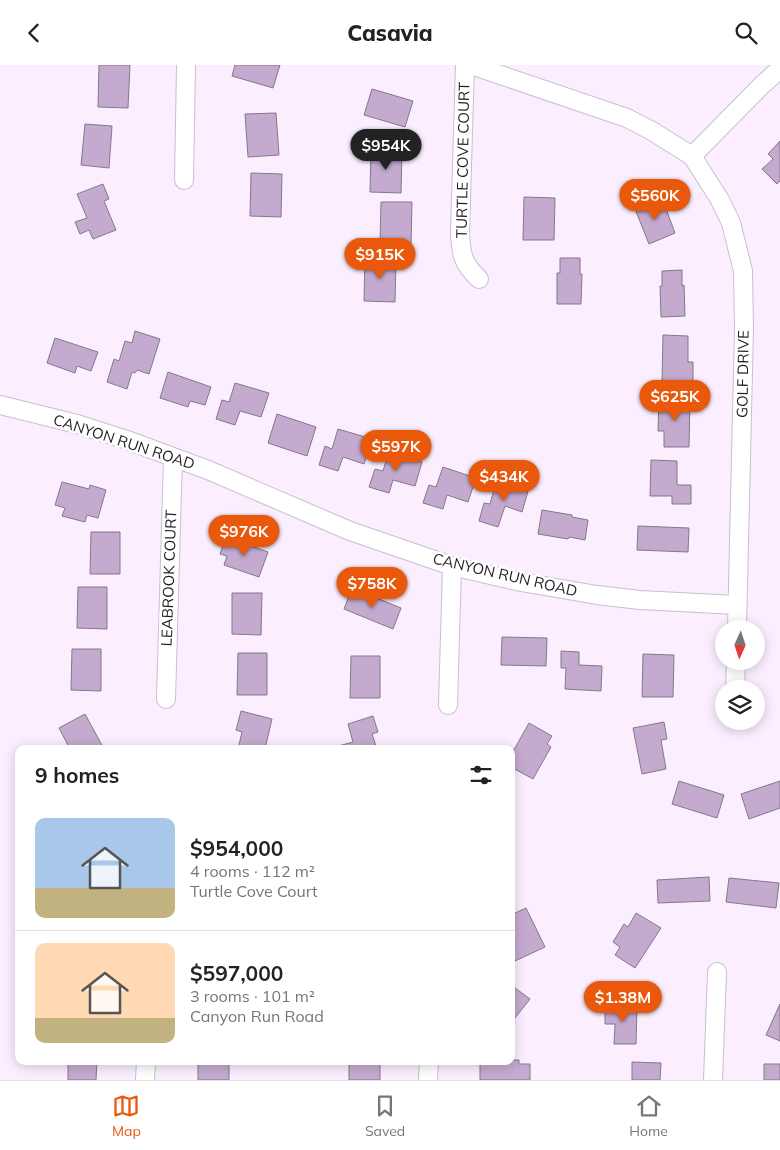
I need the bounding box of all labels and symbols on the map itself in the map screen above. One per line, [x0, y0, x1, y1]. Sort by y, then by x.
street label: TURTLE COVE COURT [452, 82, 473, 238]
pin: $954K [351, 129, 421, 171]
pin: $560K [620, 179, 690, 221]
pin: $915K [345, 237, 415, 280]
street label: GOLF DRIVE [732, 330, 753, 418]
pin: $625K [640, 379, 710, 422]
street label: CANYON RUN ROAD [51, 410, 197, 473]
pin: $597K [361, 429, 431, 472]
pin: $434K [469, 459, 539, 502]
street label: LEABROOK COURT [157, 509, 180, 647]
pin: $976K [209, 515, 279, 557]
street label: CANYON RUN ROAD [431, 549, 579, 600]
pin: $758K [337, 567, 407, 609]
north arrow [715, 620, 765, 670]
pin: $1.38M [582, 981, 664, 1023]

